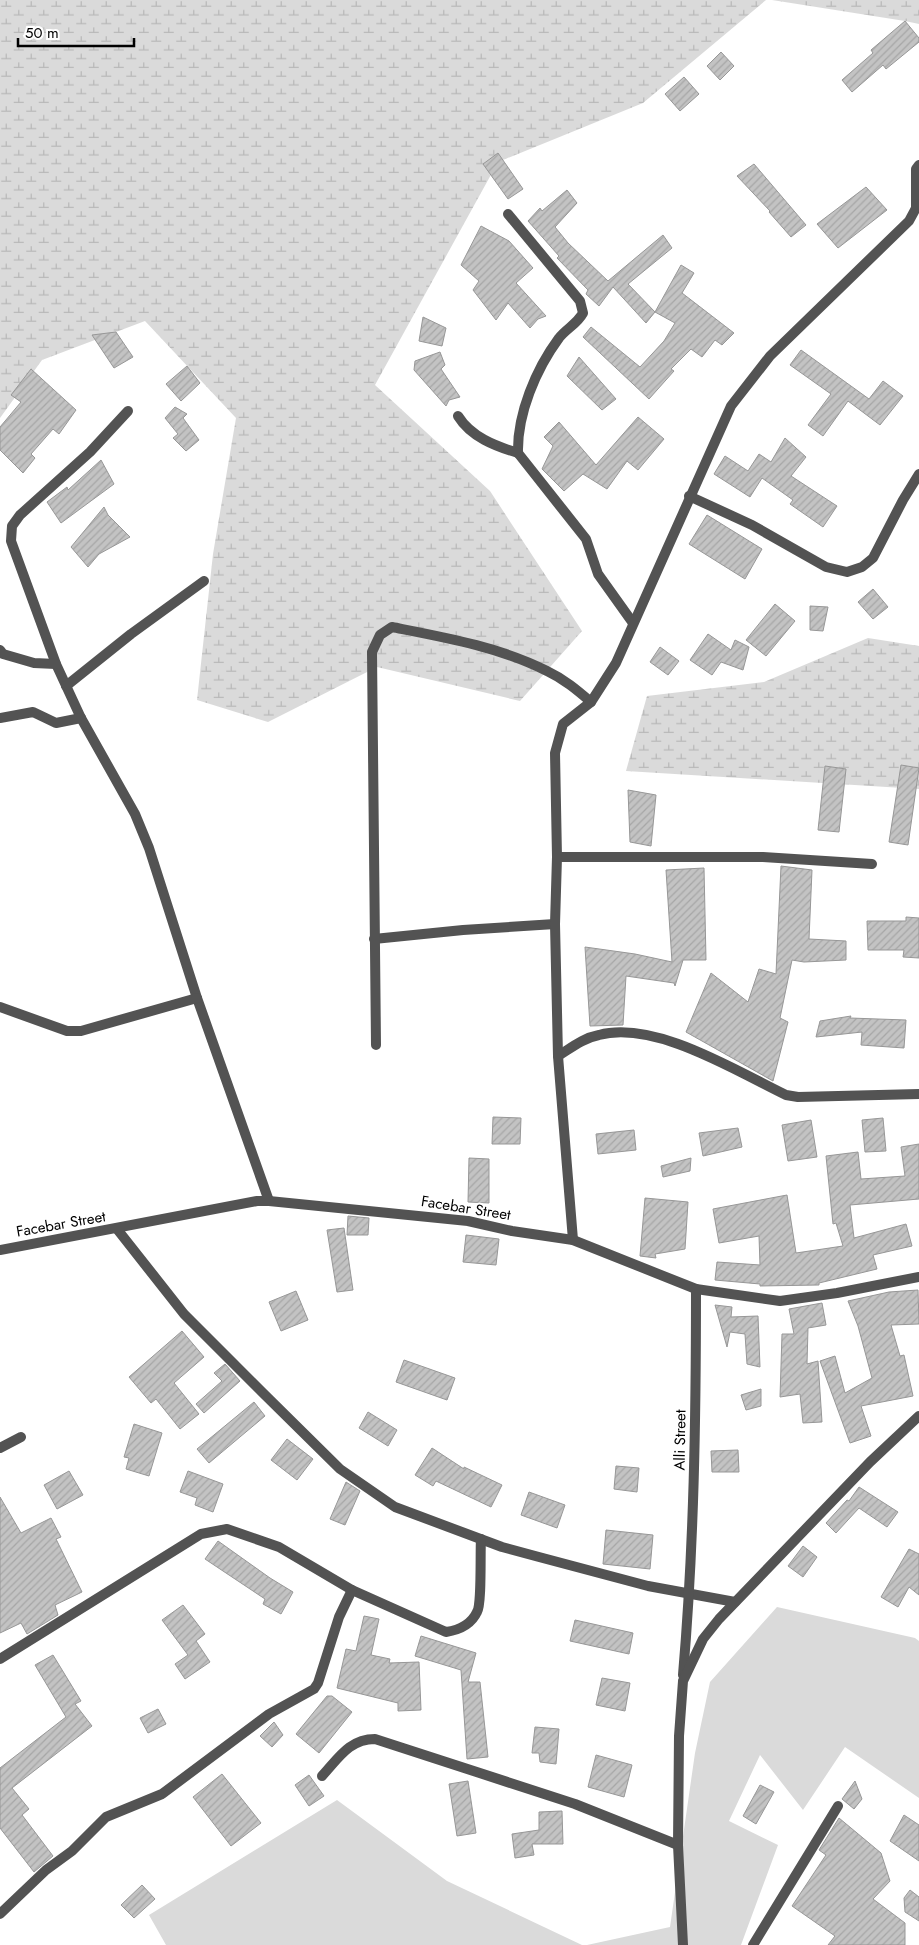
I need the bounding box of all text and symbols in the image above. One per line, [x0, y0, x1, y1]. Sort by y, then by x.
scale bar [18, 15, 134, 47]
text: 50 m [25, 22, 59, 44]
street label: Facebar Street [420, 1190, 513, 1226]
street label: Facebar Street [15, 1205, 108, 1243]
street label: Alli Street [668, 1409, 692, 1471]

